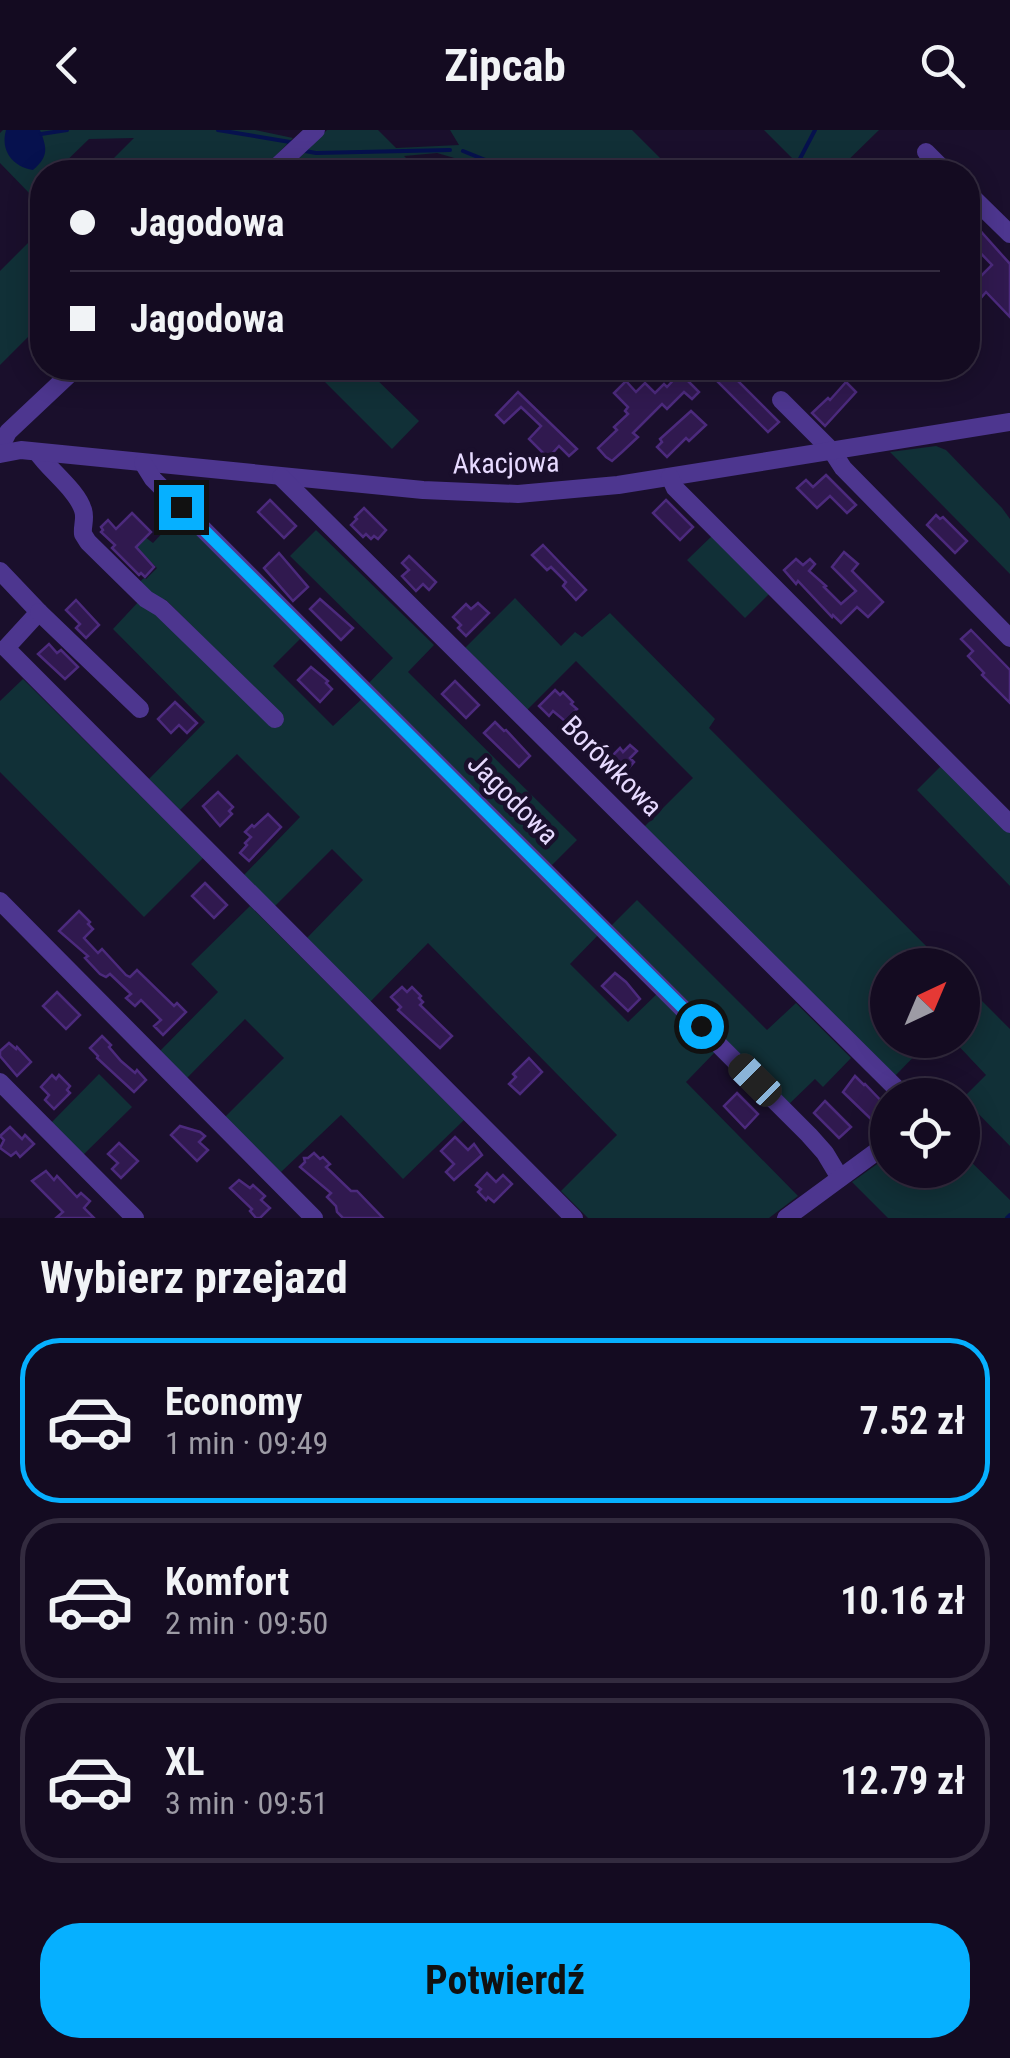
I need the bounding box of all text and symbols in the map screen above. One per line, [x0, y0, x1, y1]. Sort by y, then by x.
icon: back [40, 38, 95, 93]
icon: search [915, 38, 970, 93]
text: Zipcab [444, 39, 566, 92]
text: Jagodowa [130, 201, 284, 245]
text: Jagodowa [130, 297, 284, 341]
street label: Akacjowa [452, 446, 560, 480]
route end [159, 485, 204, 530]
street label: Borówkowa [555, 709, 669, 823]
street label: Jagodowa [461, 747, 565, 851]
north arrow [870, 948, 980, 1058]
map controls [870, 948, 980, 1188]
route start [679, 1004, 724, 1049]
car [723, 1048, 787, 1112]
button: locate [870, 1078, 980, 1188]
text: Wybierz przejazd [40, 1251, 348, 1304]
icon: car [45, 1376, 135, 1466]
text: Economy [165, 1380, 302, 1424]
text: 7.52 zł [860, 1399, 965, 1443]
text: 1 min · 09:49 [165, 1424, 328, 1462]
icon: car [45, 1556, 135, 1646]
text: Komfort [165, 1560, 289, 1604]
text: 10.16 zł [840, 1579, 965, 1623]
text: 2 min · 09:50 [165, 1604, 328, 1642]
icon: car [45, 1736, 135, 1826]
text: XL [165, 1740, 204, 1784]
text: 12.79 zł [840, 1759, 965, 1803]
text: 3 min · 09:51 [165, 1784, 328, 1822]
button: Potwierdź [40, 1923, 970, 2038]

